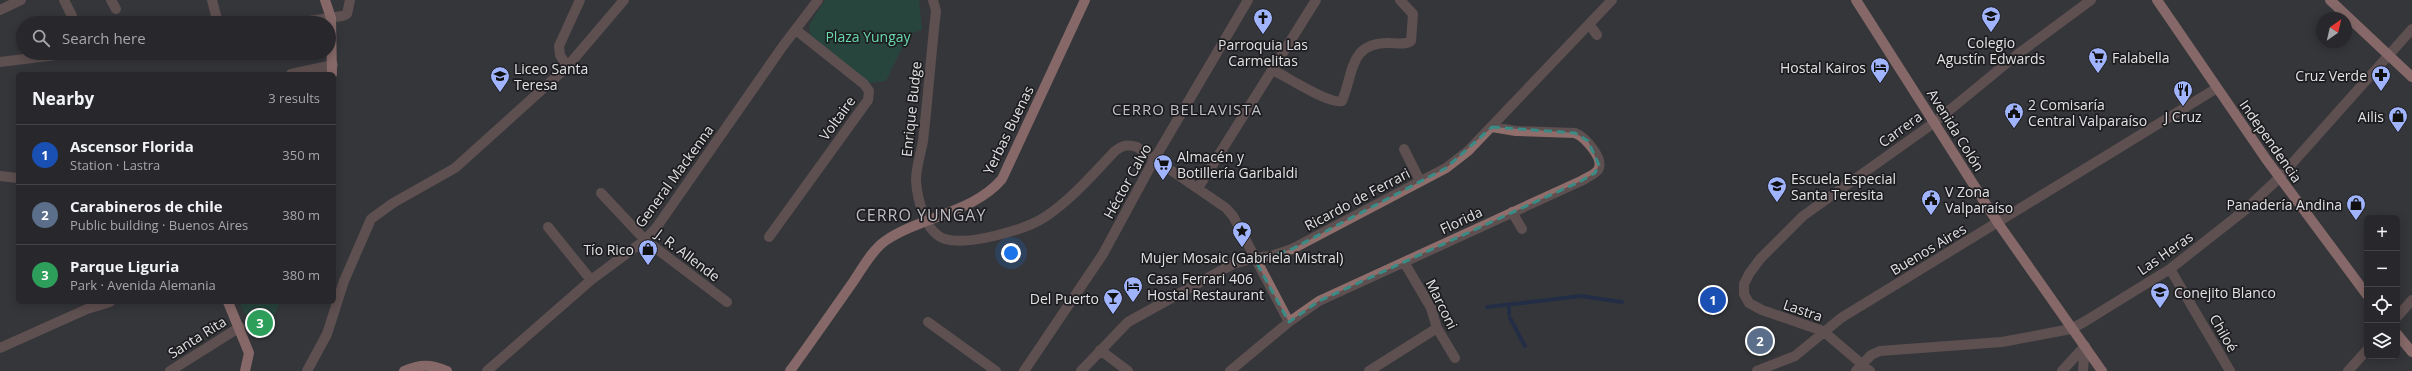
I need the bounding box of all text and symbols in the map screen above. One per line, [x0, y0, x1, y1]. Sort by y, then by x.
school or university icon: Colegio Agustín Edwards [1980, 5, 2002, 33]
church icon: Parroquia Las Carmelitas [1252, 7, 1274, 35]
north arrow [2316, 12, 2352, 48]
search box [16, 16, 336, 60]
icon: search [30, 27, 52, 49]
park label: Plaza Yungay [825, 27, 912, 46]
text: Search here [62, 28, 146, 48]
place label: Colegio Agustín Edwards [1937, 33, 2046, 68]
place label: Parroquia Las Carmelitas [1218, 35, 1308, 70]
supermarket icon: Falabella [2087, 46, 2109, 74]
place label: Falabella [2112, 48, 2170, 67]
hotel icon: Hostal Kairos [1869, 56, 1891, 84]
place label: Hostal Kairos [1780, 58, 1866, 77]
place label: Liceo Santa Teresa [514, 59, 588, 94]
street label: Enrique Budge [897, 60, 925, 158]
pharmacy icon: Cruz Verde [2370, 64, 2392, 92]
school or university icon: Liceo Santa Teresa [489, 65, 511, 93]
place label: Cruz Verde [2295, 66, 2367, 85]
restaurant icon: J Cruz [2172, 79, 2194, 107]
street label: Yerbas Buenas [978, 82, 1038, 178]
street label: Avenida Colón [1923, 85, 1989, 175]
text: Nearby [32, 87, 94, 110]
text: 3 results [268, 89, 320, 107]
street label: Voltaire [815, 92, 860, 144]
place label: 2 Comisaría Central Valparaíso [2028, 95, 2147, 130]
street label: Independencia [2235, 96, 2307, 186]
district label: CERRO BELLAVISTA [1112, 99, 1262, 119]
public building icon: 2 Comisaría Central Valparaíso [2003, 101, 2025, 129]
shop icon: Ailis [2387, 105, 2409, 133]
street label: Carrera [1874, 107, 1926, 151]
place label: J Cruz [2162, 107, 2202, 126]
place label: Ailis [2358, 107, 2384, 126]
street label: General Mackenna [630, 121, 718, 231]
text: Ascensor Florida [70, 136, 194, 156]
street label: Héctor Calvo [1099, 140, 1155, 222]
text: 1 [41, 146, 49, 164]
text: 350 m [282, 146, 320, 164]
place label: Almacén y Botillería Garibaldi [1177, 147, 1298, 182]
supermarket icon: Almacén y Botillería Garibaldi [1152, 153, 1174, 181]
text: Station · Lastra [70, 156, 160, 174]
street label: Ricardo de Ferrari [1301, 163, 1413, 235]
place label: Escuela Especial Santa Teresita [1791, 169, 1896, 204]
school or university icon: Escuela Especial Santa Teresita [1766, 175, 1788, 203]
place label: V Zona Valparaíso [1945, 182, 2013, 217]
public building icon: V Zona Valparaíso [1920, 188, 1942, 216]
shop icon: Panadería Andina [2345, 193, 2367, 221]
place label: Panadería Andina [2226, 195, 2342, 214]
text: Carabineros de chile [70, 196, 223, 216]
street label: Florida [1437, 202, 1485, 238]
district label: CERRO YUNGAY [856, 204, 986, 226]
text: 2 [41, 206, 49, 224]
text: 380 m [282, 206, 320, 224]
map controls [2364, 215, 2400, 359]
button: + [2364, 215, 2400, 251]
text: Public building · Buenos Aires [70, 216, 248, 234]
street label: Buenos Aires [1886, 219, 1970, 279]
place icon: Mujer Mosaic (Gabriela Mistral) [1231, 220, 1253, 248]
street label: J. R. Allende [650, 223, 724, 285]
street label: Las Heras [2133, 227, 2197, 279]
shop icon: Tío Rico [637, 238, 659, 266]
place label: Tío Rico [583, 240, 634, 259]
your location [1001, 243, 1021, 263]
place label: Mujer Mosaic (Gabriela Mistral) [1141, 248, 1343, 267]
button: − [2364, 251, 2400, 287]
text: Parque Liguria [70, 256, 179, 276]
text: 3 [41, 266, 49, 284]
text: 380 m [282, 266, 320, 284]
place label: Casa Ferrari 406 Hostal Restaurant [1147, 269, 1264, 304]
hotel icon: Casa Ferrari 406 Hostal Restaurant [1122, 275, 1144, 303]
text: Park · Avenida Alemania [70, 276, 216, 294]
street label: Marconi [1422, 276, 1462, 332]
school or university icon: Conejito Blanco [2149, 281, 2171, 309]
place label: Conejito Blanco [2174, 283, 2276, 302]
pin: 1 [1700, 285, 1726, 315]
bar icon: Del Puerto [1102, 287, 1124, 315]
button: locate [2364, 287, 2400, 323]
place label: Del Puerto [1030, 289, 1099, 308]
street label: Lastra [1781, 294, 1825, 326]
pin: 3 [247, 308, 273, 338]
street label: Chiloé [2206, 311, 2242, 356]
street label: Santa Rita [164, 312, 230, 362]
button: layers [2364, 323, 2400, 359]
pin: 2 [1747, 326, 1773, 356]

